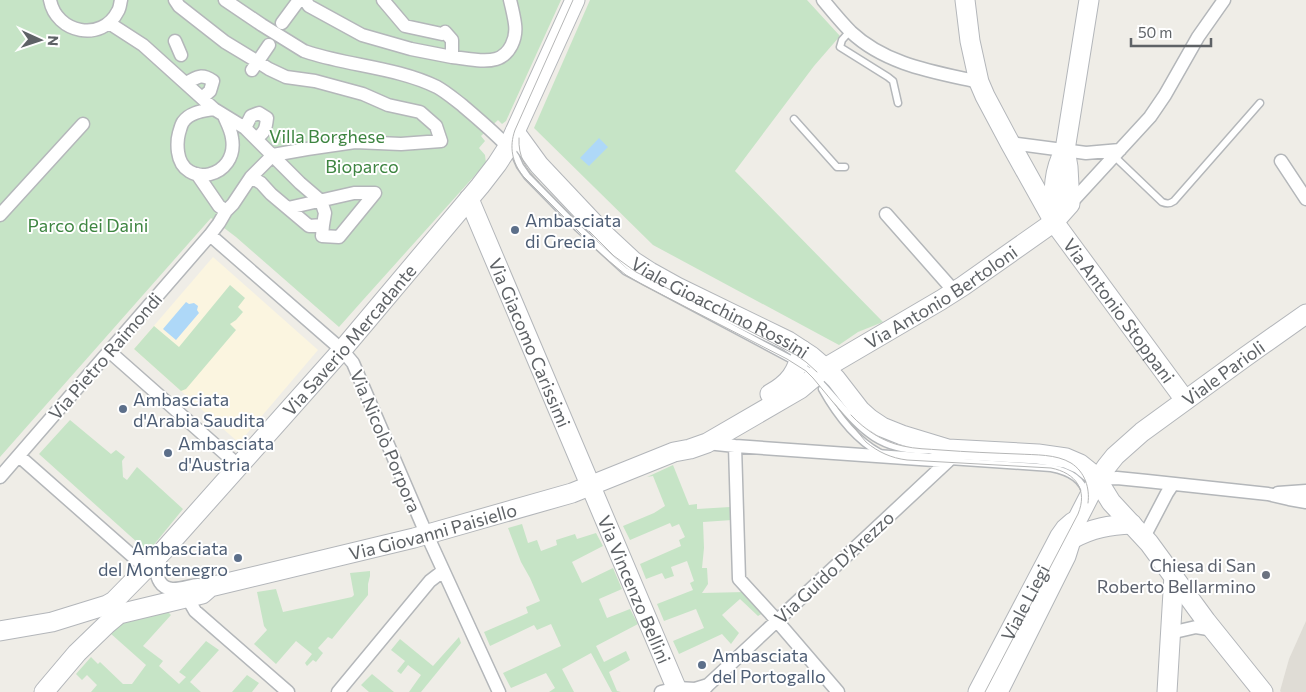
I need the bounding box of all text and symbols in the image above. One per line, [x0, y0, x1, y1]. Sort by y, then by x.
north arrow [15, 15, 65, 65]
scale bar [1131, 15, 1211, 47]
text: 50 m [1138, 23, 1172, 41]
text: N [45, 35, 62, 46]
park label: Villa Borghese [269, 125, 385, 147]
park label: Bioparco [325, 155, 399, 177]
place label: Ambasciata di Grecia [525, 209, 621, 252]
park label: Parco dei Daini [28, 214, 148, 236]
marker: Ambasciata di Grecia [509, 224, 521, 236]
street label: Via Antonio Stoppani [1059, 234, 1180, 387]
street label: Via Antonio Bertoloni [861, 240, 1021, 353]
street label: Viale Gioacchino Rossini [627, 252, 813, 363]
street label: Via Giacomo Carissimi [484, 255, 575, 431]
street label: Via Saverio Mercadante [278, 260, 421, 420]
street label: Via Pietro Raimondi [44, 288, 166, 424]
street label: Viale Parioli [1178, 336, 1269, 410]
street label: Via Nicolò Porpora [346, 366, 426, 516]
place label: Ambasciata d'Arabia Saudita [133, 388, 265, 431]
marker: Ambasciata d'Arabia Saudita [117, 403, 129, 415]
place label: Ambasciata d'Austria [178, 432, 274, 475]
marker: Ambasciata d'Austria [162, 447, 174, 459]
street label: Via Giovanni Paisiello [347, 498, 519, 564]
street label: Via Guido D'Arezzo [770, 506, 898, 628]
street label: Via Vincenzo Bellini [593, 512, 676, 667]
place label: Ambasciata del Montenegro [98, 537, 228, 580]
marker: Ambasciata del Montenegro [232, 552, 244, 564]
place label: Chiesa di San Roberto Bellarmino [1097, 554, 1256, 597]
street label: Viale Liegi [996, 561, 1054, 644]
marker: Chiesa di San Roberto Bellarmino [1260, 569, 1272, 581]
place label: Ambasciata del Portogallo [712, 644, 826, 687]
marker: Ambasciata del Portogallo [696, 659, 708, 671]

